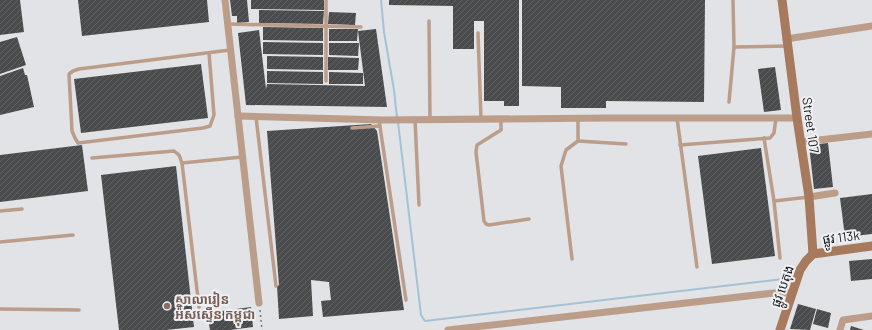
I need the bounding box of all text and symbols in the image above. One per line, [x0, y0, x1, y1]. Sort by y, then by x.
street label: Street 107 [799, 96, 823, 154]
street label: ផ្លូវ 113k [821, 227, 862, 251]
street label: ផ្លូវ បេតុង [767, 263, 801, 311]
place label: សាលារៀន អ៉ិសស្ទើន កម្ពុជា [175, 291, 255, 327]
marker: សាលារៀន អ៉ិសស្ទើន កម្ពុជា [162, 301, 172, 311]

